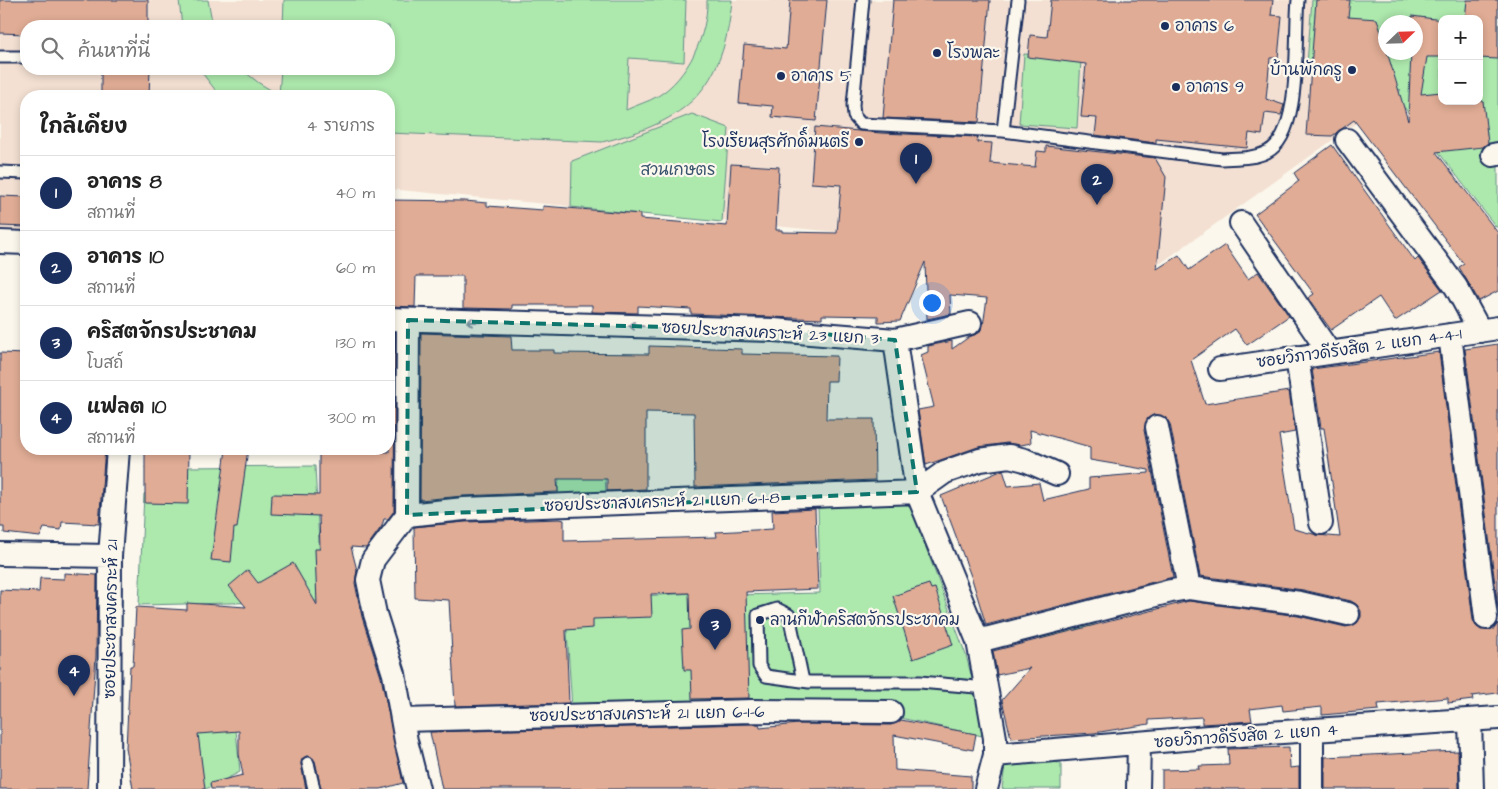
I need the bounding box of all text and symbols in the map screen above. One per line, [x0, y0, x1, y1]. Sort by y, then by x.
place label: อาคาร 6 [1175, 15, 1234, 37]
north arrow [1378, 15, 1423, 60]
map controls [1438, 15, 1483, 105]
button: + [1438, 15, 1483, 60]
search box [20, 20, 395, 75]
marker: อาคาร 6 [1159, 20, 1171, 32]
icon: search [38, 34, 66, 62]
text: ค้นหาที่นี่ [78, 38, 150, 65]
place label: โรงพละ [947, 41, 1000, 64]
marker: โรงพละ [931, 47, 943, 59]
place label: บ้านพักครู [1270, 59, 1342, 82]
button: − [1438, 60, 1483, 105]
marker: บ้านพักครู [1346, 64, 1358, 76]
place label: อาคาร 5 [791, 65, 852, 87]
marker: อาคาร 5 [775, 70, 787, 82]
place label: อาคาร 9 [1186, 76, 1244, 98]
marker: อาคาร 9 [1170, 81, 1182, 93]
text: ใกล้เคียง [40, 112, 127, 141]
text: 4 รายการ [306, 115, 375, 137]
place label: โรงเรียนสุรศักดิ์มนตรี [702, 126, 850, 154]
marker: โรงเรียนสุรศักดิ์มนตรี [853, 136, 865, 148]
pin: 1 [900, 143, 932, 184]
park label: สวนเกษตร [641, 159, 715, 181]
pin: 2 [1081, 164, 1113, 205]
text: อาคาร 8 [87, 169, 162, 196]
text: 1 [55, 182, 57, 204]
text: 40 m [335, 182, 375, 204]
text: สถานที่ [87, 202, 135, 224]
text: อาคาร 10 [87, 244, 164, 271]
text: 2 [51, 257, 61, 279]
text: 60 m [336, 257, 375, 279]
text: สถานที่ [87, 277, 135, 299]
your location [919, 290, 945, 316]
street label: ซอยประชาสงเคราะห์ 23 แยก 3 [661, 315, 879, 350]
one-way arrow [466, 317, 482, 326]
text: คริสตจักรประชาคม [87, 319, 257, 346]
one-way arrow [629, 322, 645, 331]
street label: ซอยวิภาวดีรังสิต 2 แยก 4-4-1 [1255, 323, 1463, 373]
text: 3 [52, 332, 60, 354]
text: 130 m [336, 332, 375, 354]
text: โบสถ์ [87, 352, 123, 374]
text: แฟลต 10 [87, 394, 166, 421]
text: 4 [51, 407, 61, 429]
text: 300 m [328, 407, 375, 429]
text: สถานที่ [87, 427, 135, 449]
street label: ซอยประชาสงเคราะห์ 21 แยก 6-1-8 [544, 486, 780, 517]
street label: ซอยประชาสงเคราะห์ 21 [98, 539, 123, 699]
pin: 3 [699, 609, 731, 650]
place label: ลานกีฬาคริสตจักรประชาคม [770, 609, 960, 631]
marker: ลานกีฬาคริสตจักรประชาคม [754, 614, 766, 626]
pin: 4 [58, 655, 90, 696]
street label: ซอยประชาสงเคราะห์ 21 แยก 6-1-6 [529, 700, 765, 727]
street label: ซอยวิภาวดีรังสิต 2 แยก 4 [1153, 719, 1339, 753]

